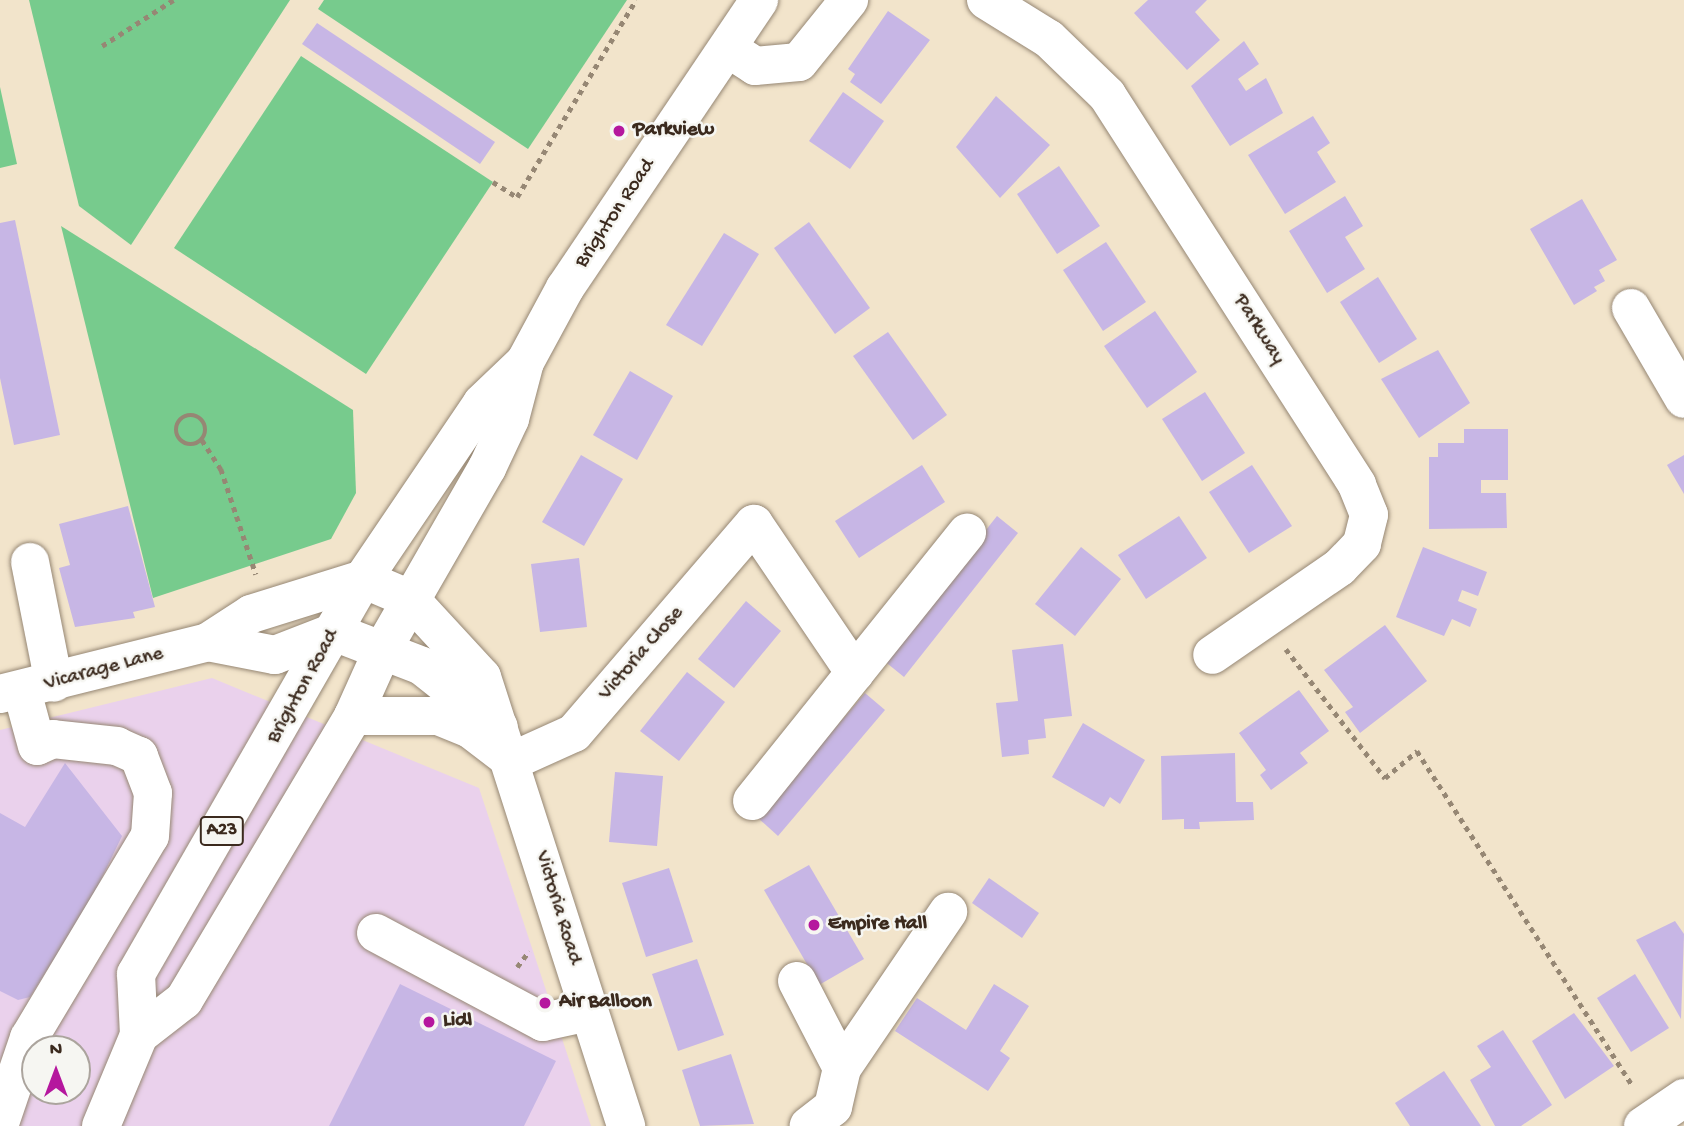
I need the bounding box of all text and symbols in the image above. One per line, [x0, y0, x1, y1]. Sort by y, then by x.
place label: Parkview [633, 118, 714, 144]
marker: Parkview [611, 123, 627, 139]
street label: Brighton Road [570, 155, 662, 273]
street label: Parkway [1227, 290, 1289, 370]
street label: Victoria Close [594, 602, 690, 706]
street label: Brighton Road [262, 626, 346, 748]
street label: Vicarage Lane [42, 642, 166, 698]
road number: A23 [199, 816, 245, 846]
street label: Victoria Road [528, 848, 586, 968]
place label: Empire Hall [828, 912, 927, 938]
marker: Empire Hall [806, 917, 822, 933]
place label: Air Balloon [559, 990, 652, 1016]
marker: Air Balloon [537, 995, 553, 1011]
place label: Lidl [443, 1009, 472, 1035]
marker: Lidl [421, 1014, 437, 1030]
north arrow [21, 1035, 91, 1105]
text: N [50, 1039, 62, 1062]

